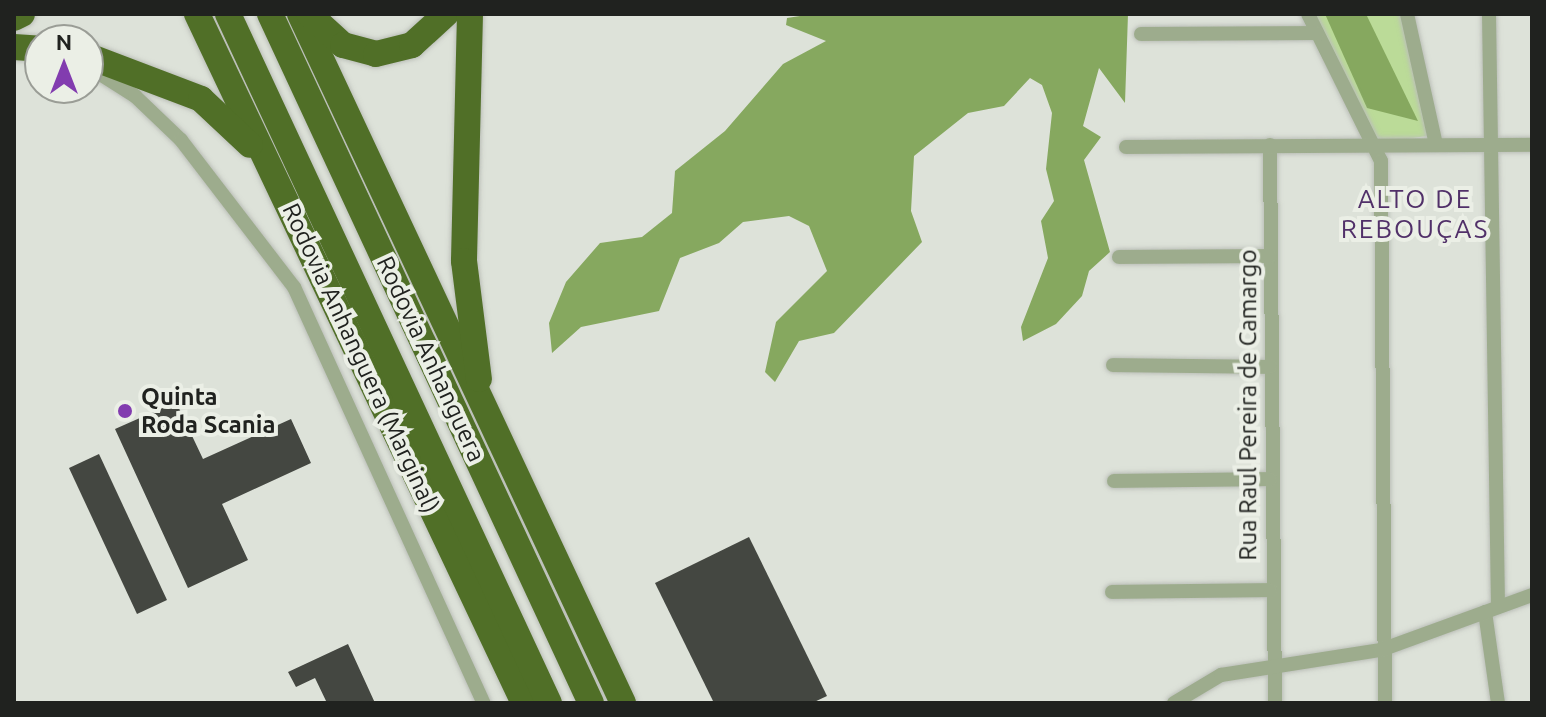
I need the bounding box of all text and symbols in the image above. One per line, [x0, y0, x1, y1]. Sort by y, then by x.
north arrow [24, 24, 104, 104]
text: N [56, 29, 72, 54]
district label: ALTO DE REBOUÇAS [1341, 183, 1489, 244]
street label: Rodovia Anhanguera (Marginal) [276, 199, 446, 517]
street label: Rua Raul Pereira de Camargo [1234, 249, 1262, 561]
street label: Rodovia Anhanguera [371, 252, 491, 466]
place label: Quinta Roda Scania [141, 383, 276, 439]
marker: Quinta Roda Scania [116, 402, 134, 420]

